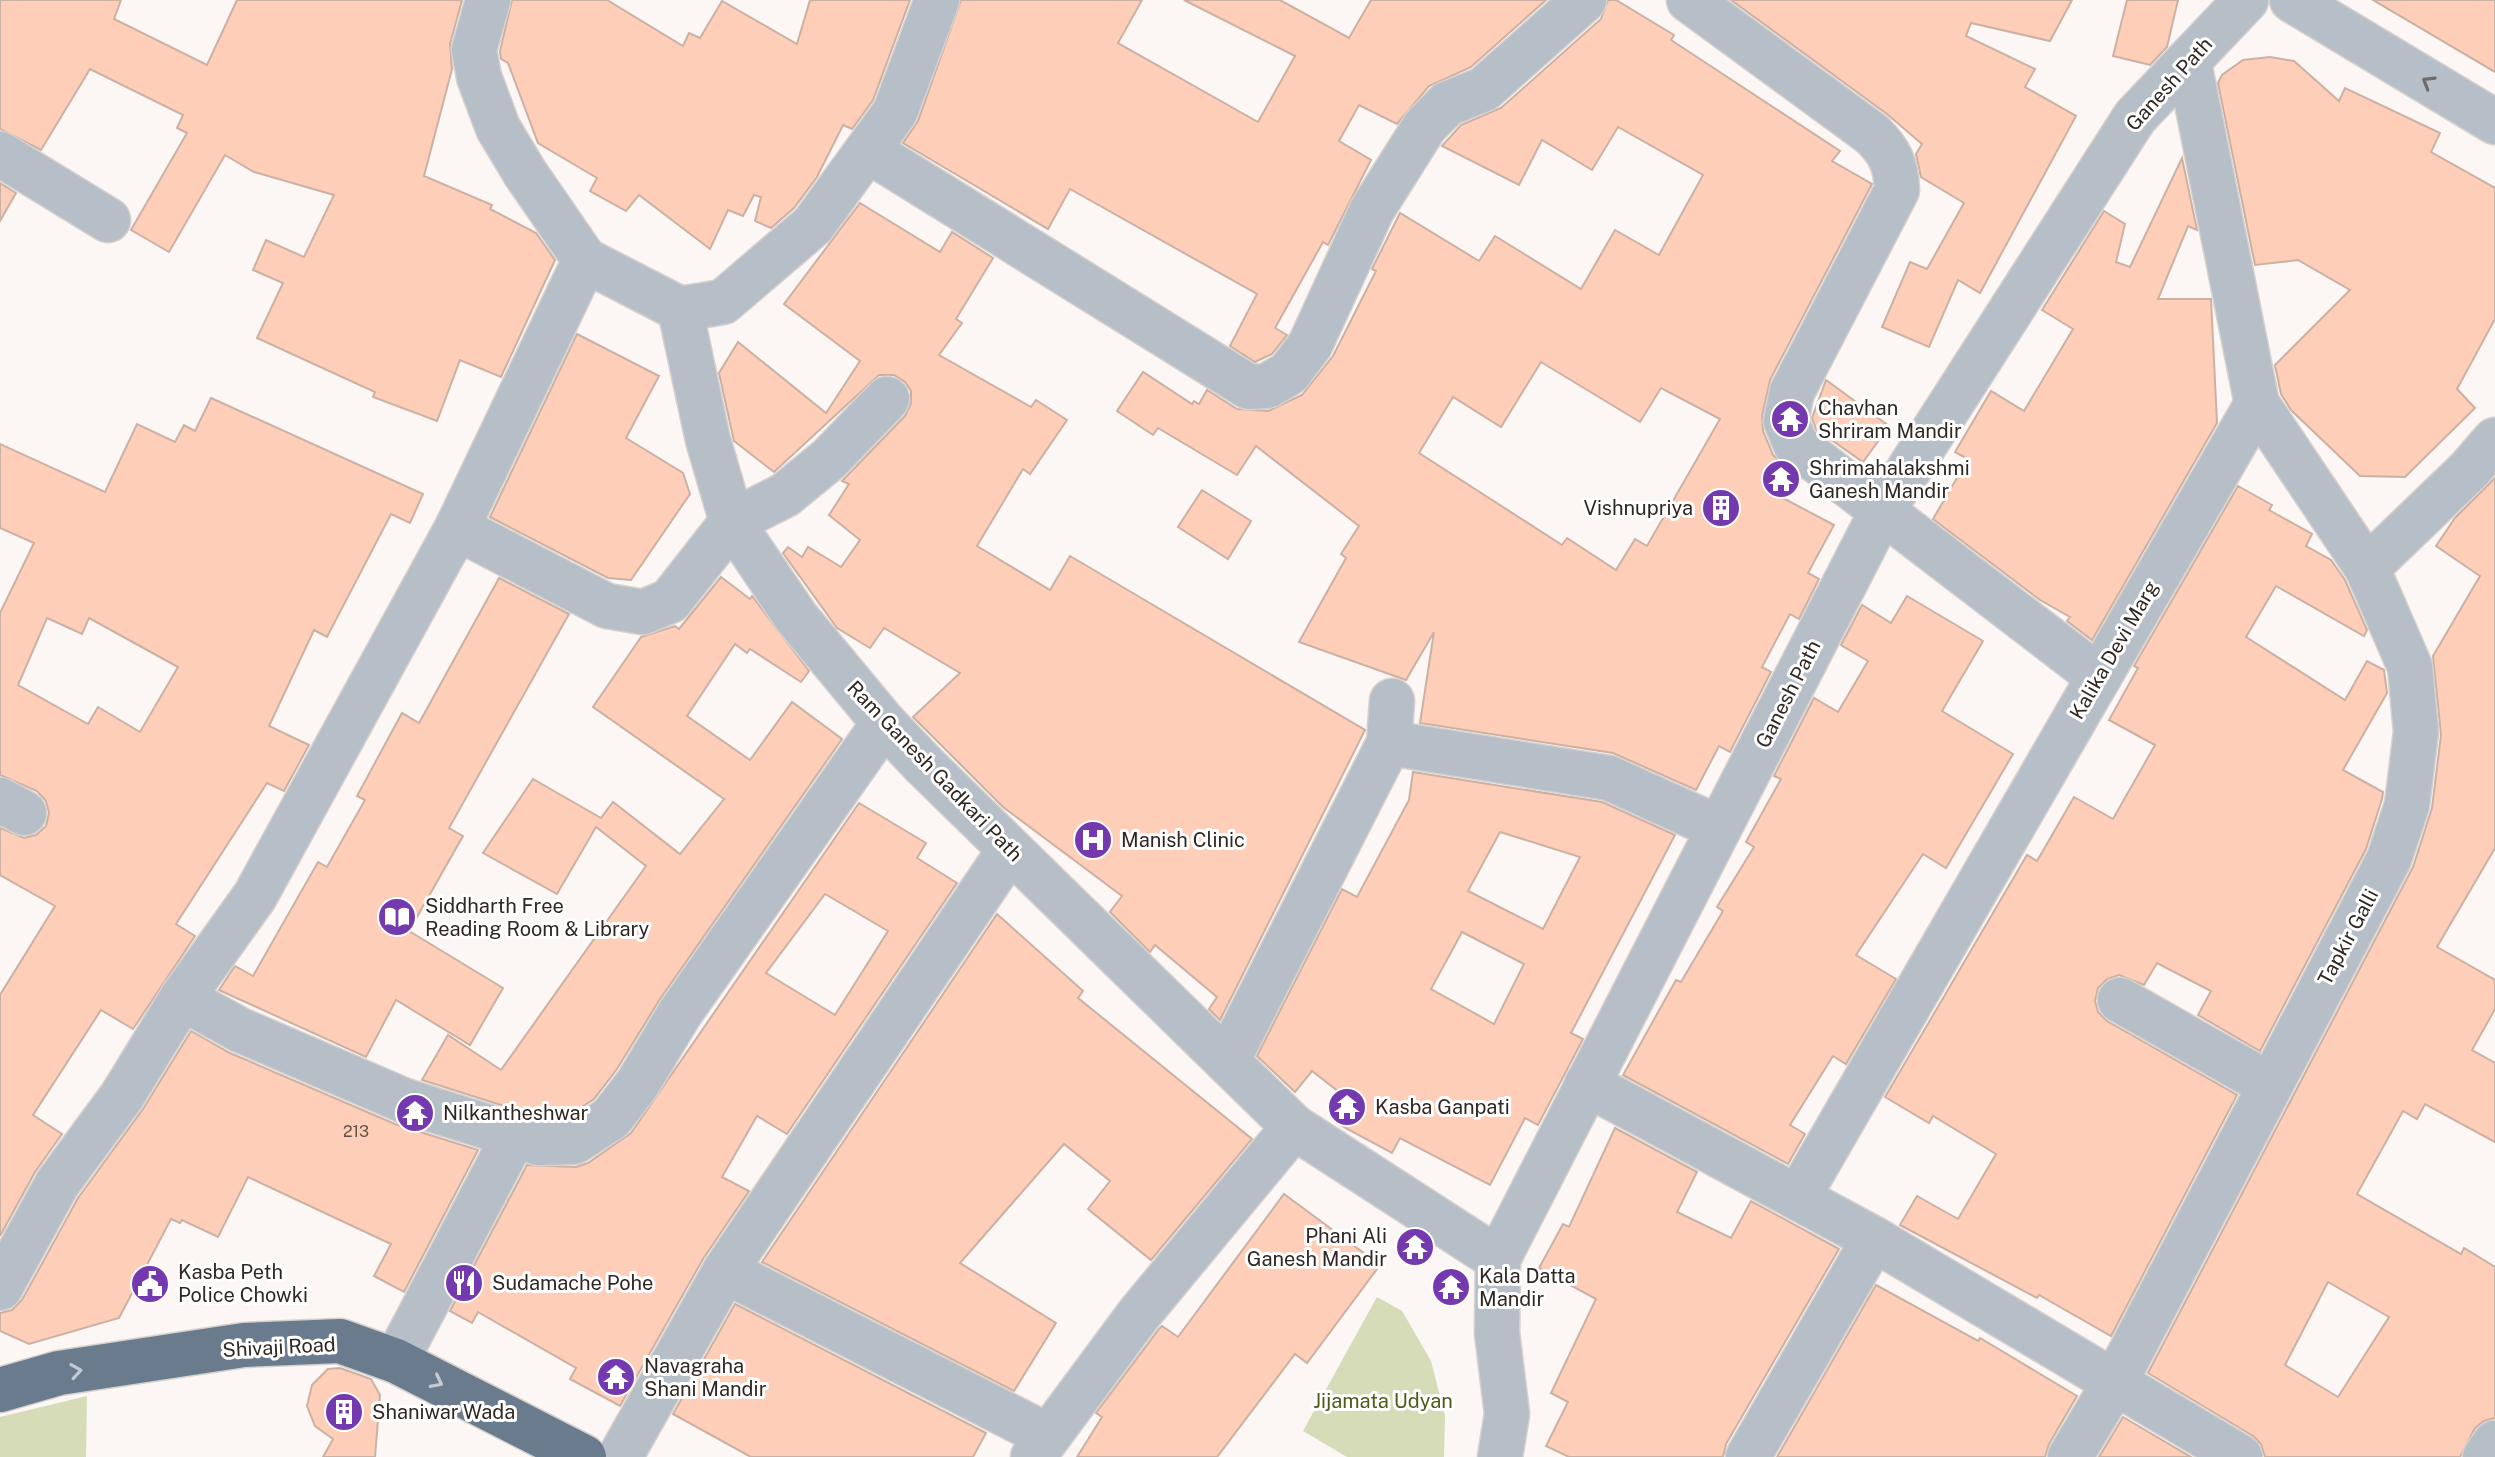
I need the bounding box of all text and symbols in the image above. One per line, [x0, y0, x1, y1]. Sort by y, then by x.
street label: Ganesh Path [2121, 32, 2217, 136]
one-way arrow [2422, 76, 2437, 92]
place label: Chavhan Shriram Mandir [1818, 396, 1962, 443]
temple icon: Chavhan Shriram Mandir [1769, 398, 1811, 440]
place label: Shrimahalakshmi Ganesh Mandir [1809, 456, 1970, 503]
temple icon: Shrimahalakshmi Ganesh Mandir [1760, 458, 1802, 500]
building icon: Vishnupriya [1700, 487, 1742, 529]
place label: Vishnupriya [1583, 496, 1693, 520]
street label: Kalika Devi Marg [2065, 576, 2163, 724]
street label: Ganesh Path [1751, 636, 1825, 752]
street label: Ram Ganesh Gadkari Path [842, 676, 1028, 866]
hospital icon: Manish Clinic [1072, 819, 1114, 861]
place label: Manish Clinic [1121, 828, 1245, 852]
street label: Tapkir Galli [2313, 885, 2383, 989]
place label: Siddharth Free Reading Room & Library [425, 894, 650, 941]
library icon: Siddharth Free Reading Room & Library [376, 896, 418, 938]
temple icon: Kasba Ganpati [1326, 1086, 1368, 1128]
temple icon: Nilkantheshwar [394, 1092, 436, 1134]
place label: Kasba Ganpati [1375, 1095, 1510, 1119]
place label: Nilkantheshwar [443, 1101, 589, 1125]
house number: 213 [343, 1122, 369, 1141]
place label: Phani Ali Ganesh Mandir [1247, 1224, 1387, 1271]
temple icon: Phani Ali Ganesh Mandir [1394, 1226, 1436, 1268]
place label: Kasba Peth Police Chowki [178, 1260, 308, 1307]
restaurant icon: Sudamache Pohe [443, 1262, 485, 1304]
public building icon: Kasba Peth Police Chowki [129, 1263, 171, 1305]
place label: Kala Datta Mandir [1479, 1264, 1575, 1311]
temple icon: Kala Datta Mandir [1430, 1266, 1472, 1308]
place label: Sudamache Pohe [492, 1271, 653, 1295]
street label: Shivaji Road [222, 1332, 336, 1362]
place label: Navagraha Shani Mandir [644, 1354, 767, 1401]
temple icon: Navagraha Shani Mandir [595, 1356, 637, 1398]
one-way arrow [69, 1363, 82, 1380]
one-way arrow [429, 1372, 444, 1388]
park label: Jijamata Udyan [1313, 1389, 1453, 1413]
building icon: Shaniwar Wada [323, 1391, 365, 1433]
place label: Shaniwar Wada [372, 1400, 515, 1424]

